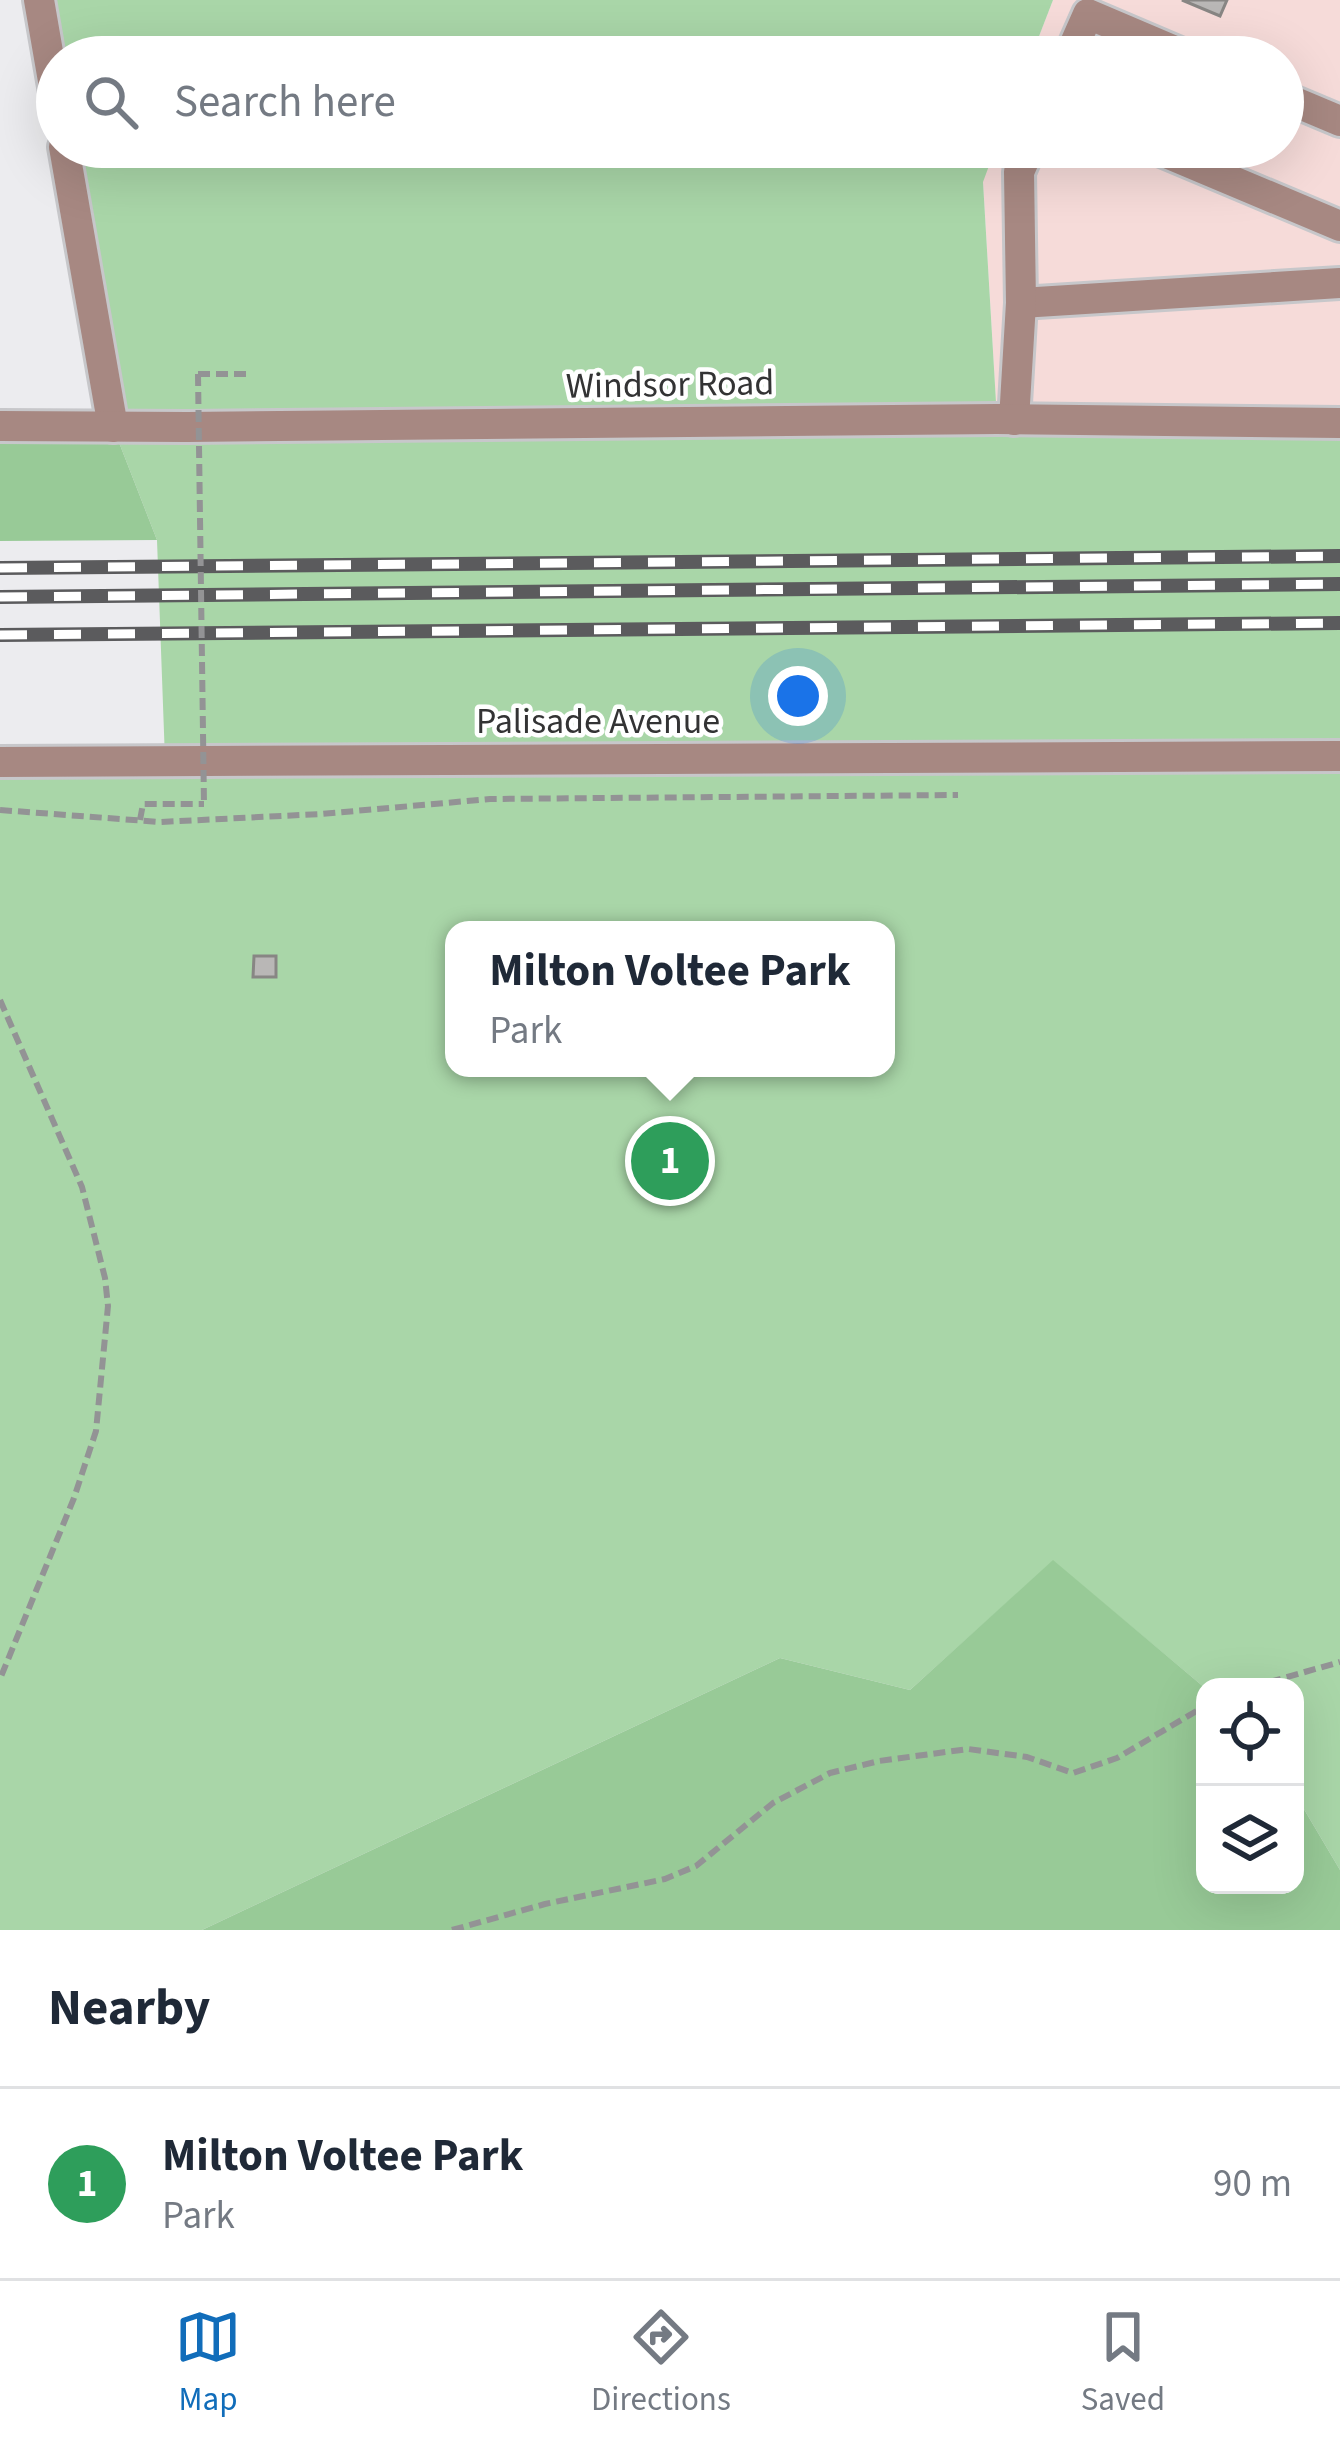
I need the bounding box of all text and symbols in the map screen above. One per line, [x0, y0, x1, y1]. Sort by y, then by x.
search box [36, 36, 1304, 168]
icon: search [78, 69, 144, 135]
text: Search here [174, 70, 396, 134]
street label: Windsor Road [565, 357, 775, 412]
your location [768, 666, 828, 726]
street label: Palisade Avenue [476, 696, 720, 747]
popup [445, 921, 895, 1077]
text: Milton Voltee Park [489, 939, 851, 1003]
text: Park [489, 1003, 562, 1059]
pin: 1 [631, 1116, 709, 1206]
map controls [1196, 1678, 1304, 1894]
button: locate [1196, 1678, 1304, 1786]
button: layers [1196, 1786, 1304, 1894]
text: Nearby [48, 1972, 210, 2044]
text: Milton Voltee Park [162, 2124, 523, 2188]
text: 1 [77, 2156, 97, 2212]
text: 90 m [1213, 2156, 1292, 2212]
text: Park [162, 2188, 235, 2244]
tab: Map [175, 2304, 241, 2423]
tab: Directions [591, 2304, 731, 2423]
tab: Saved [1081, 2304, 1165, 2423]

